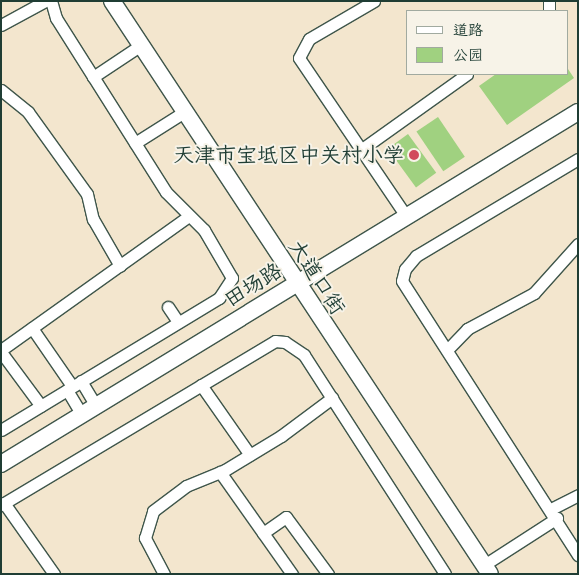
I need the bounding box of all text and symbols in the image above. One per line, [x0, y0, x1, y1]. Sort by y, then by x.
legend [406, 10, 569, 75]
text: 道路 [453, 21, 483, 39]
text: 公园 [453, 46, 483, 64]
place label: 天津市宝坻区中关村小学 [173, 142, 404, 168]
marker: 天津市宝坻区中关村小学 [408, 149, 420, 161]
street label: 大道口街 [284, 235, 350, 319]
street label: 田场路 [220, 258, 286, 312]

